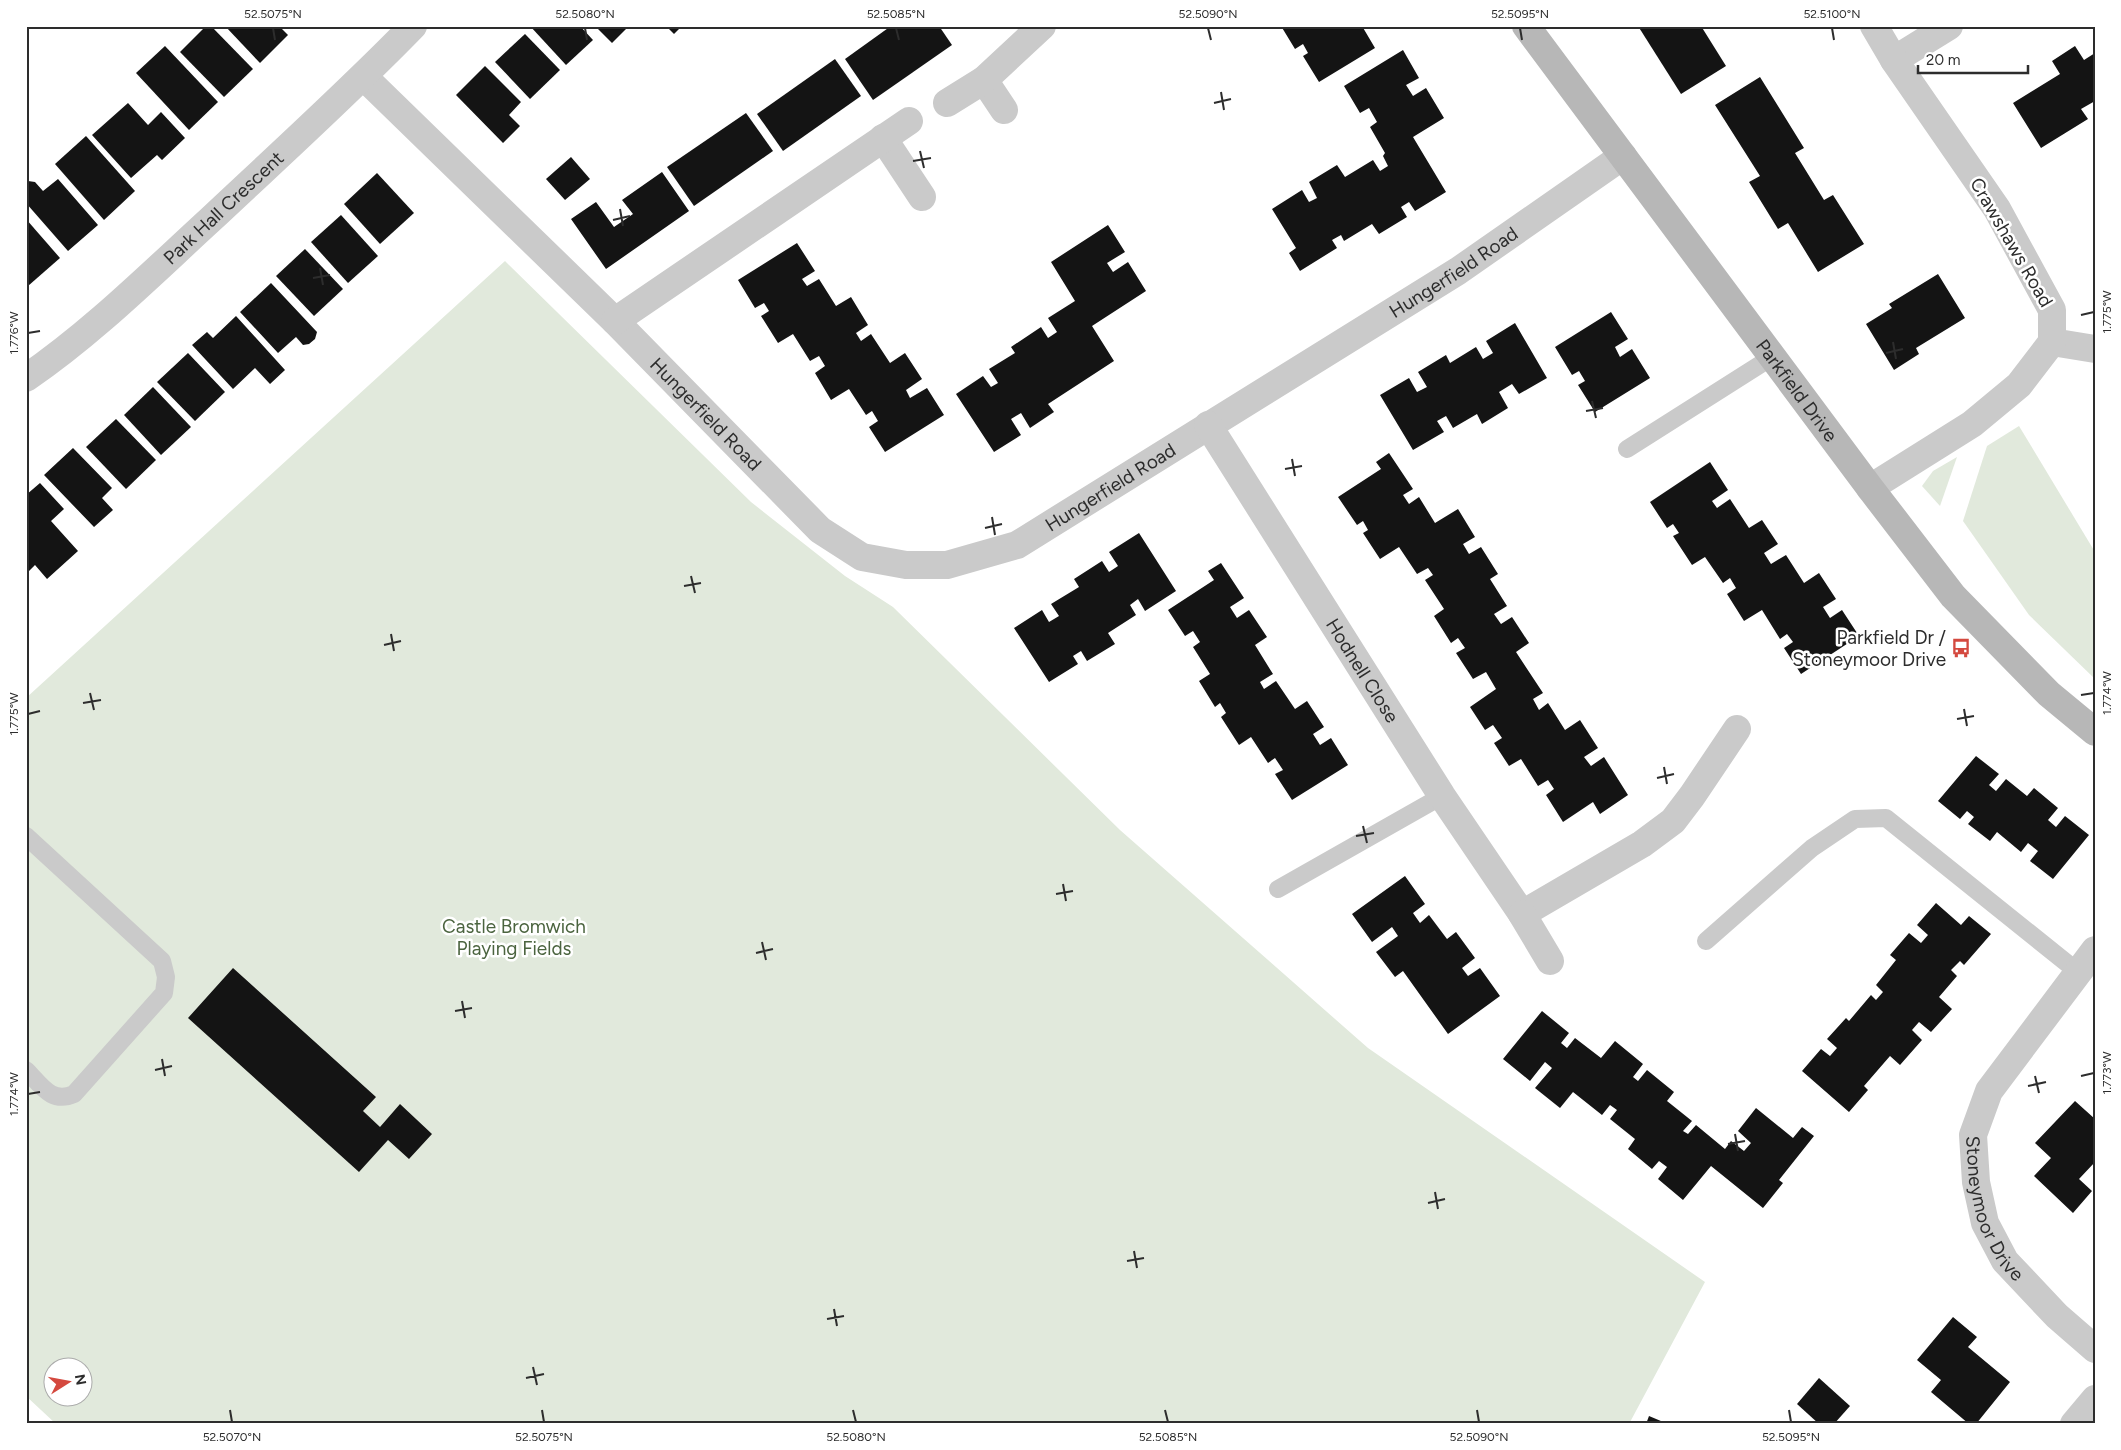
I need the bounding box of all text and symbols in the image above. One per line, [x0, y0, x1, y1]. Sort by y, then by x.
text: 52.5075°N [244, 7, 302, 21]
text: 52.5080°N [555, 7, 615, 21]
text: 52.5085°N [867, 7, 925, 21]
text: 52.5090°N [1179, 7, 1237, 21]
text: 52.5095°N [1491, 7, 1549, 21]
text: 52.5100°N [1803, 7, 1861, 21]
scale bar [1918, 42, 2028, 74]
text: 20 m [1926, 51, 1960, 69]
street label: Park Hall Crescent [159, 146, 288, 269]
street label: Crawshaws Road [1965, 173, 2058, 311]
street label: Hungerfield Road [1385, 222, 1522, 323]
text: 1.775°W [2100, 290, 2114, 334]
text: 1.776°W [7, 311, 21, 355]
street label: Parkfield Drive [1751, 335, 1842, 446]
street label: Hungerfield Road [645, 353, 766, 475]
street label: Hungerfield Road [1041, 438, 1180, 537]
street label: Hodnell Close [1321, 614, 1404, 727]
place label: Parkfield Dr / Stoneymoor Drive [1792, 626, 1947, 671]
bus stop icon: Parkfield Dr / Stoneymoor Drive [1950, 637, 1972, 659]
text: 1.774°W [2100, 671, 2114, 715]
text: 1.775°W [7, 692, 21, 736]
park label: Castle Bromwich Playing Fields [442, 915, 586, 960]
text: 1.773°W [2100, 1051, 2114, 1094]
text: 1.774°W [7, 1072, 21, 1116]
street label: Stoneymoor Drive [1961, 1135, 2029, 1286]
north arrow [42, 1358, 92, 1408]
text: N [71, 1373, 90, 1387]
text: 52.5070°N [203, 1430, 261, 1444]
text: 52.5075°N [515, 1430, 573, 1444]
text: 52.5080°N [826, 1430, 886, 1444]
text: 52.5085°N [1139, 1430, 1197, 1444]
text: 52.5090°N [1450, 1430, 1508, 1444]
text: 52.5095°N [1762, 1430, 1820, 1444]

